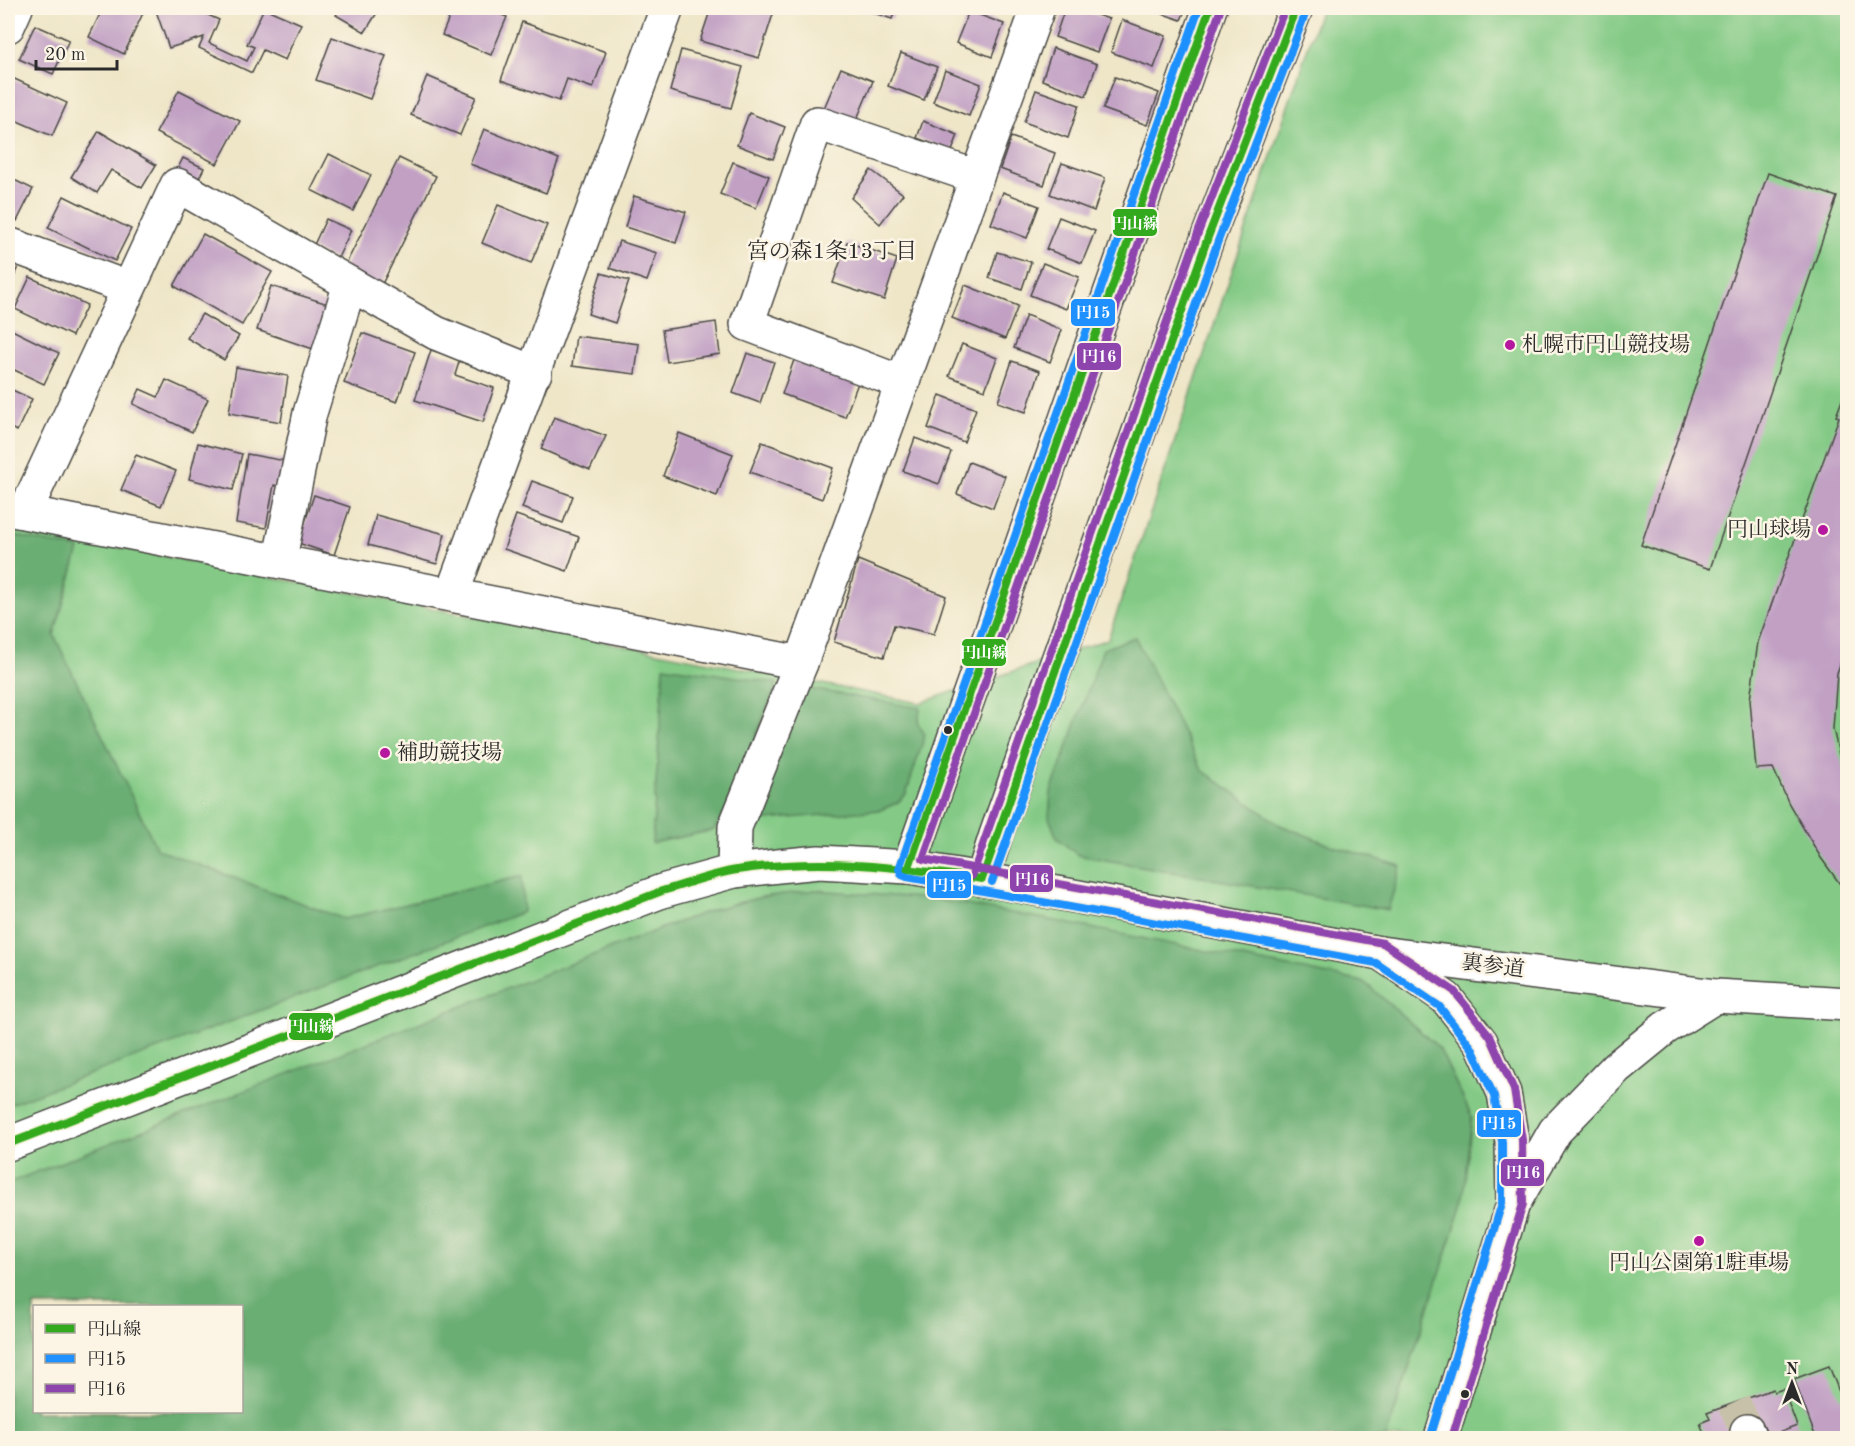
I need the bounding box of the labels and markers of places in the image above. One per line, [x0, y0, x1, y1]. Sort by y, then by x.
place label: 札幌市円山競技場 [1522, 333, 1690, 356]
marker: 札幌市円山競技場 [1503, 338, 1517, 352]
place label: 円山球場 [1727, 518, 1811, 541]
marker: 円山球場 [1816, 523, 1830, 537]
unlabelled marker [942, 724, 954, 736]
place label: 補助競技場 [397, 741, 502, 764]
marker: 補助競技場 [378, 746, 392, 760]
marker: 円山公園第1駐車場 [1692, 1234, 1706, 1248]
place label: 円山公園第1駐車場 [1609, 1251, 1789, 1274]
unlabelled marker [1459, 1388, 1471, 1400]

